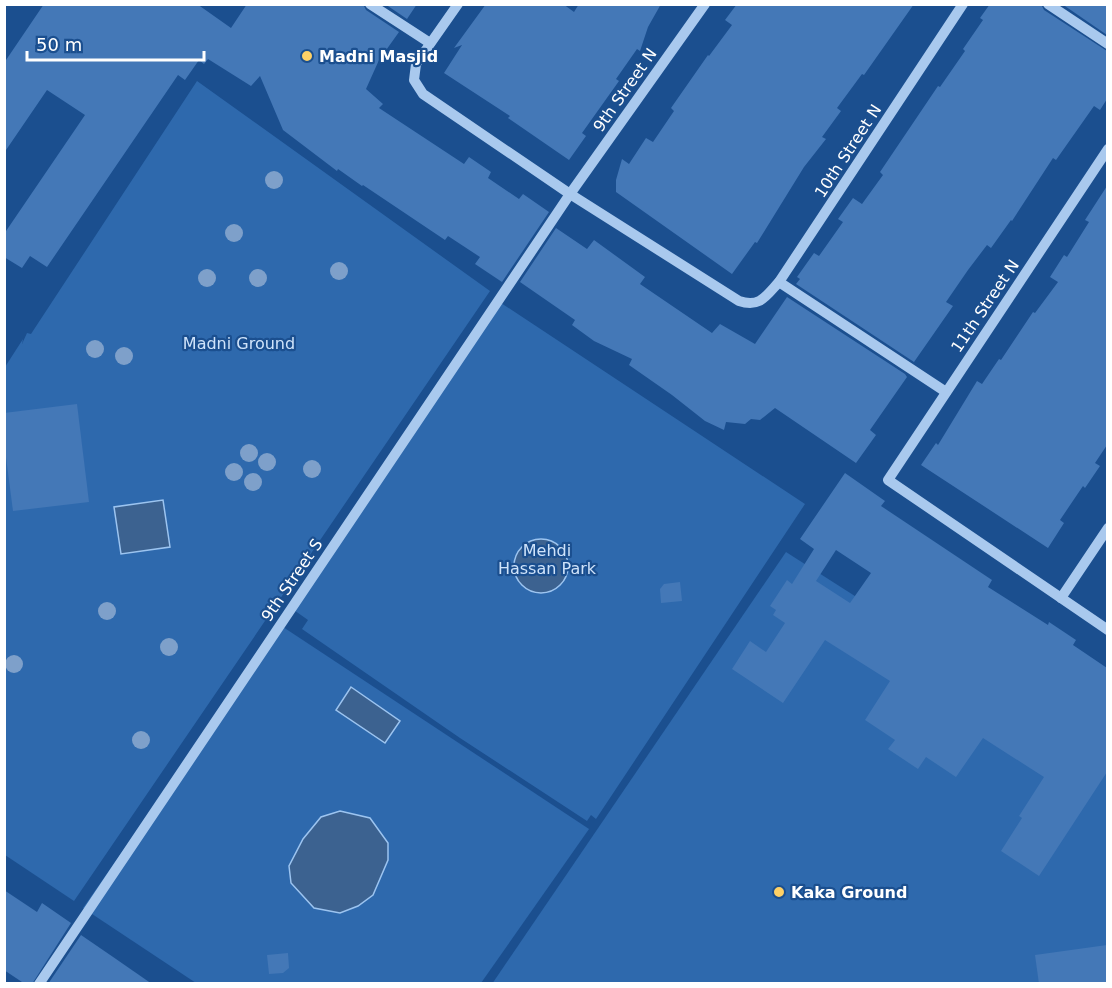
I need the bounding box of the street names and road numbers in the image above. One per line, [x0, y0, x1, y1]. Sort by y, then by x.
street label: 9th Street N [589, 45, 661, 135]
street label: 10th Street N [811, 101, 885, 201]
street label: 11th Street N [947, 256, 1023, 356]
street label: 9th Street S [257, 535, 327, 625]

